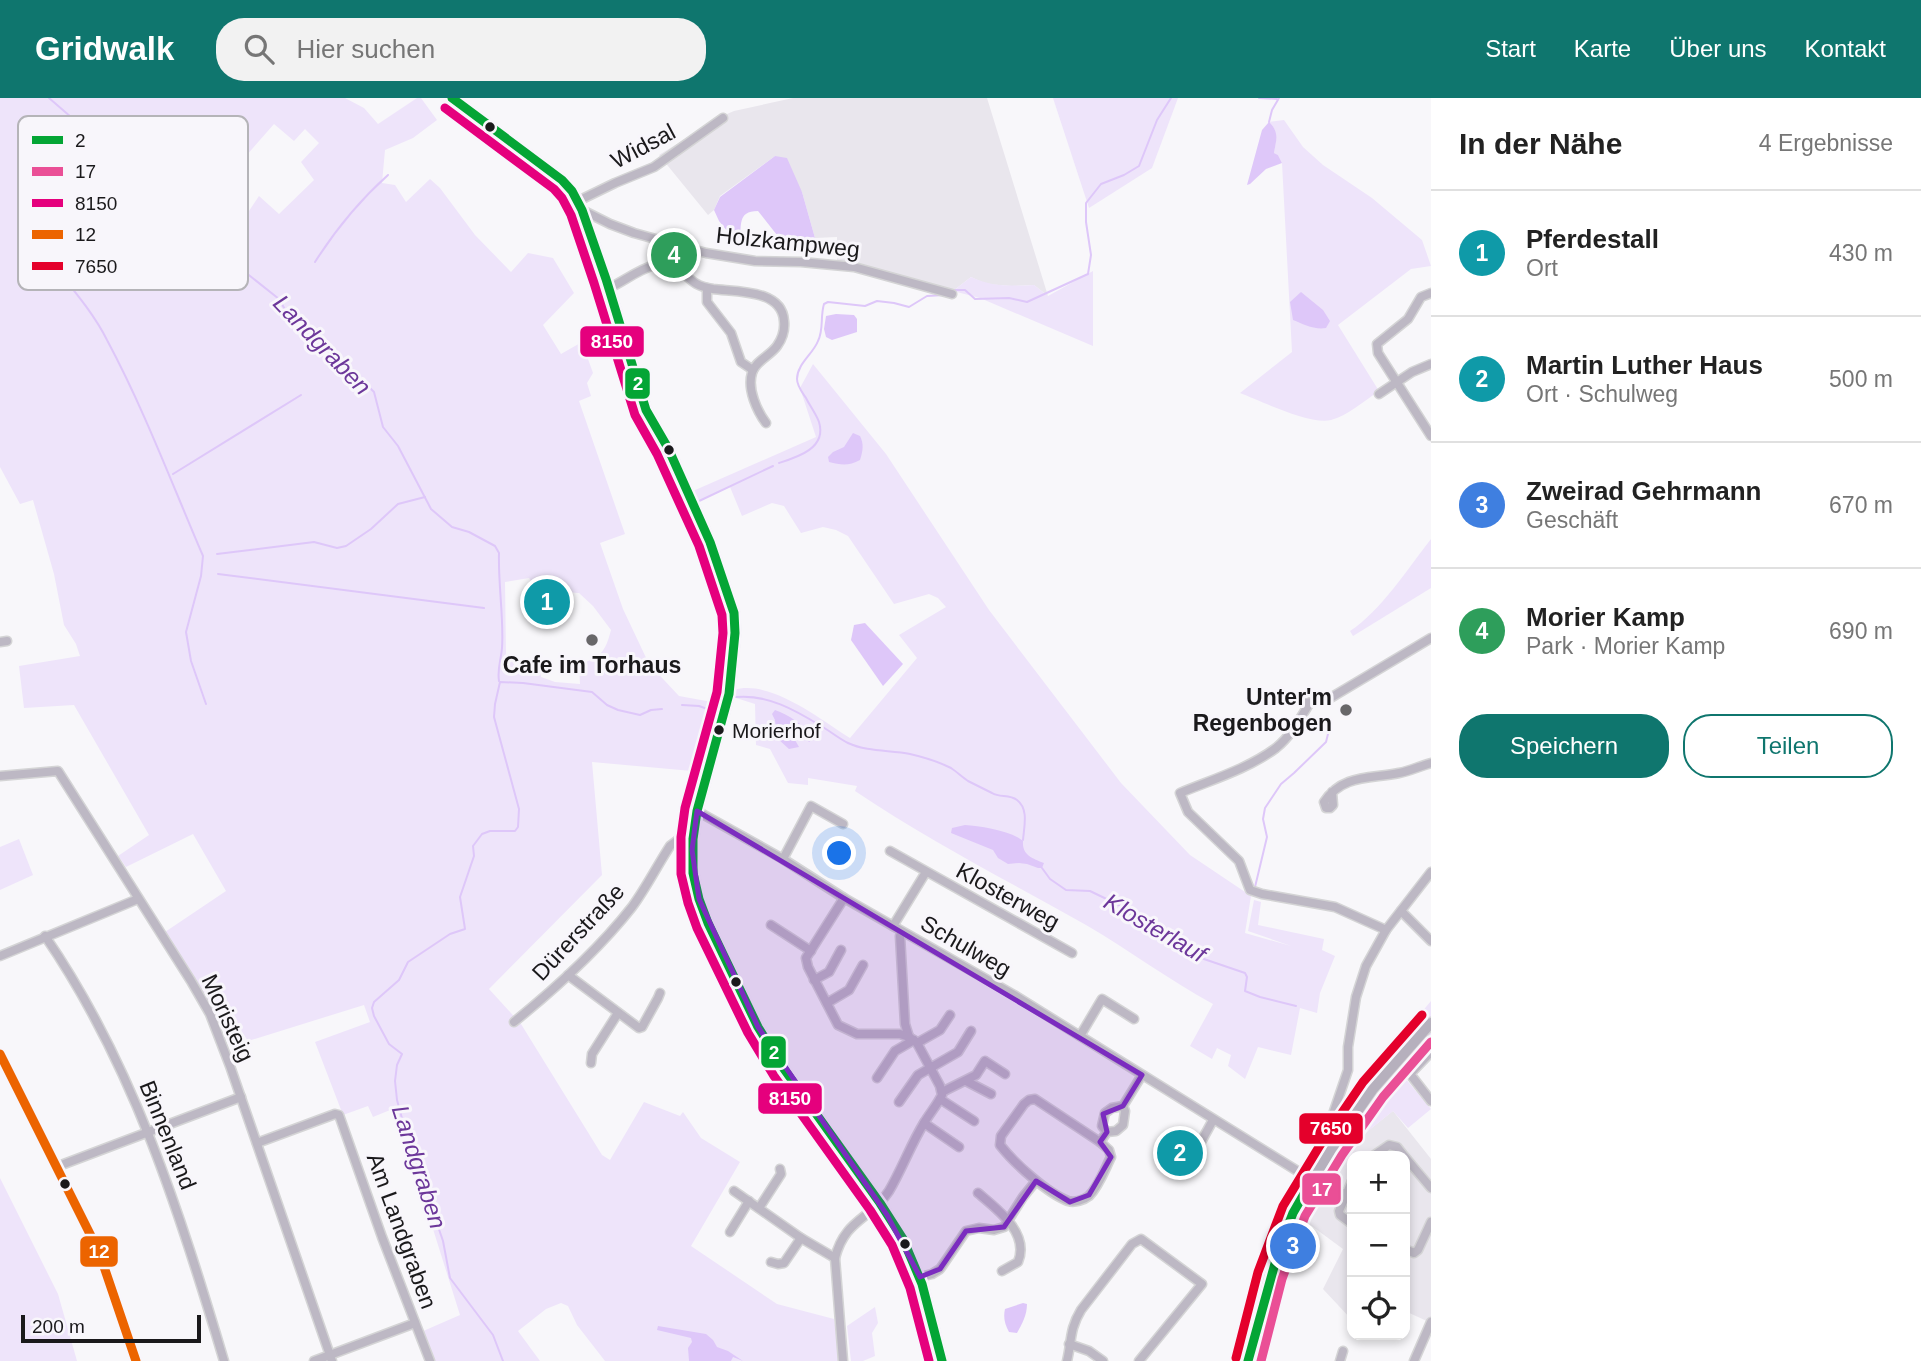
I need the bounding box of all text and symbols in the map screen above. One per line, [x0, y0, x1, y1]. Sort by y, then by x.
search box [216, 18, 706, 81]
text: Gridwalk [35, 30, 174, 67]
icon: search [240, 30, 278, 68]
text: Hier suchen [296, 34, 435, 64]
text: Start [1485, 35, 1536, 62]
text: Karte [1574, 35, 1631, 62]
text: Über uns [1669, 35, 1767, 62]
text: Kontakt [1805, 35, 1886, 62]
legend [18, 116, 248, 290]
street label: Widsal [606, 118, 680, 174]
unlabelled marker [483, 120, 497, 134]
text: In der Nähe [1459, 127, 1622, 160]
text: 2 [75, 130, 86, 151]
text: 4 Ergebnisse [1759, 130, 1893, 156]
text: 17 [75, 161, 96, 182]
text: 8150 [75, 193, 117, 214]
street label: Holzkampweg [715, 222, 861, 262]
text: 12 [75, 224, 96, 245]
text: Pferdestall [1526, 224, 1659, 254]
pin: 4 [651, 229, 697, 281]
text: 1 [1476, 240, 1488, 266]
text: 430 m [1829, 240, 1893, 266]
text: Ort [1526, 255, 1558, 281]
text: 7650 [75, 256, 117, 277]
water label: Landgraben [268, 289, 377, 400]
line badge: 8150 [579, 325, 645, 358]
text: 8150 [591, 331, 633, 352]
text: Martin Luther Haus [1526, 350, 1763, 380]
text: 2 [1476, 366, 1488, 392]
text: 500 m [1829, 366, 1893, 392]
line badge: 2 [624, 367, 651, 400]
text: 2 [633, 373, 643, 394]
text: Ort · Schulweg [1526, 381, 1678, 407]
unlabelled marker [662, 443, 676, 457]
text: Zweirad Gehrmann [1526, 476, 1762, 506]
text: 3 [1476, 492, 1488, 518]
text: 670 m [1829, 492, 1893, 518]
text: Geschäft [1526, 507, 1618, 533]
pin: 1 [524, 576, 570, 628]
text: Morier Kamp [1526, 602, 1685, 632]
text: 4 [1476, 618, 1488, 644]
text: 690 m [1829, 618, 1893, 644]
marker: Cafe im Torhaus [584, 632, 600, 648]
text: Park · Morier Kamp [1526, 633, 1725, 659]
place label: Cafe im Torhaus [503, 652, 681, 678]
place label: Unter'm Regenbogen [1193, 684, 1332, 736]
marker: Unter'm Regenbogen [1338, 702, 1354, 718]
button: Speichern [1459, 714, 1669, 778]
button: Teilen [1683, 714, 1893, 778]
place label: Morierhof [732, 719, 821, 742]
marker: Morierhof [712, 723, 726, 737]
your location [822, 836, 856, 870]
street label: Klosterweg [952, 857, 1064, 935]
street label: Dürerstraße [527, 878, 629, 986]
water label: Klosterlauf [1099, 888, 1213, 969]
street label: Schulweg [916, 910, 1016, 982]
street label: Moristeig [197, 970, 259, 1066]
unlabelled marker [729, 975, 743, 989]
line badge: 2 [760, 1035, 787, 1069]
text: 2 [769, 1042, 779, 1063]
street label: Binnenland [134, 1077, 202, 1193]
line badge: 8150 [757, 1082, 823, 1115]
text: 8150 [769, 1088, 811, 1109]
water label: Landgraben [387, 1102, 452, 1232]
line badge: 7650 [1298, 1112, 1364, 1145]
text: 7650 [1310, 1118, 1352, 1139]
pin: 2 [1157, 1127, 1203, 1179]
street label: Am Landgraben [362, 1150, 442, 1312]
map controls [1347, 1151, 1410, 1340]
button: + [1347, 1151, 1410, 1214]
line badge: 17 [1301, 1172, 1342, 1206]
unlabelled marker [58, 1177, 72, 1191]
text: 17 [1311, 1179, 1333, 1200]
button: − [1347, 1214, 1410, 1277]
pin: 3 [1270, 1220, 1316, 1272]
line badge: 12 [79, 1235, 119, 1268]
unlabelled marker [898, 1237, 912, 1251]
text: 12 [88, 1241, 110, 1262]
button: locate [1347, 1277, 1410, 1340]
scale bar [21, 1312, 201, 1344]
text: 200 m [32, 1316, 85, 1337]

